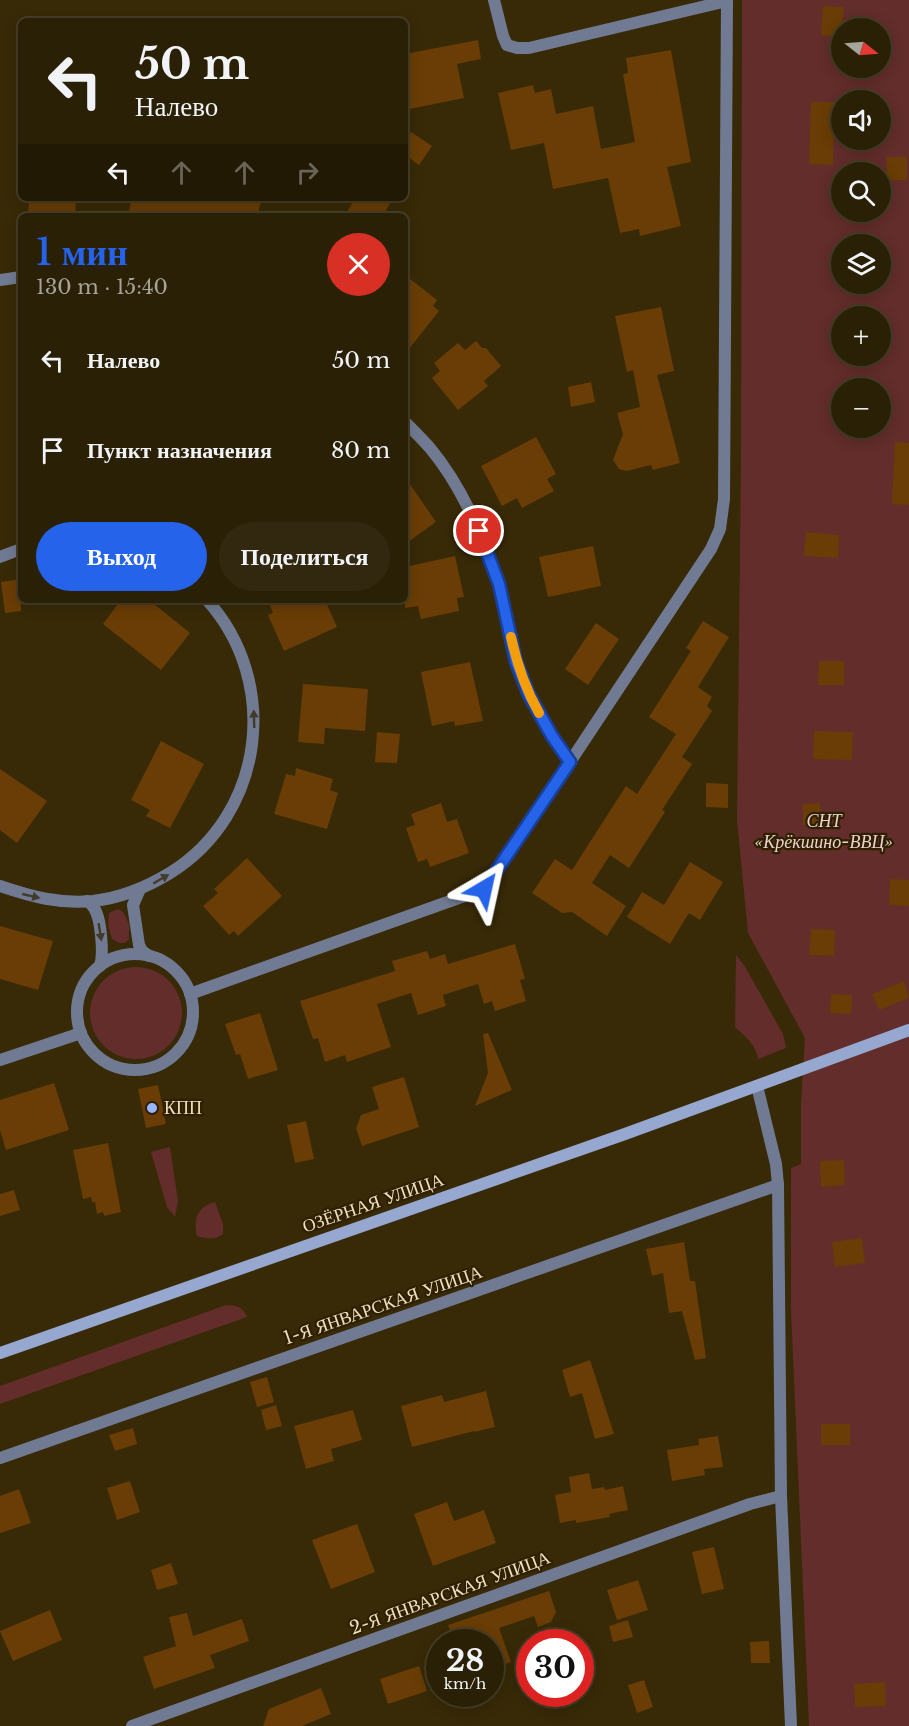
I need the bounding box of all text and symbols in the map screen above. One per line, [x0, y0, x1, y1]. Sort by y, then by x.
north arrow [831, 18, 891, 78]
map controls [831, 18, 891, 438]
text: 50 m [135, 38, 249, 90]
icon: left [36, 42, 114, 120]
text: Налево [135, 90, 218, 123]
button: sound [831, 90, 891, 150]
icon: left [102, 156, 135, 189]
icon: ahead [165, 156, 198, 189]
icon: ahead [228, 156, 261, 189]
icon: right [291, 156, 324, 189]
button: search [831, 162, 891, 222]
text: 1 мин [36, 230, 128, 275]
button: close [327, 233, 390, 296]
button: layers [831, 234, 891, 294]
text: 130 m · 15:40 [36, 275, 168, 299]
button: + [831, 306, 891, 366]
icon: left [36, 344, 69, 377]
text: Налево [87, 347, 160, 374]
text: 50 m [332, 347, 390, 374]
button: − [831, 378, 891, 438]
icon: arrive [36, 434, 69, 467]
text: Пункт назначения [87, 437, 272, 464]
text: 80 m [331, 437, 390, 464]
pin [453, 505, 504, 556]
icon: arrive [462, 514, 495, 547]
button: Выход [36, 522, 207, 591]
button: Поделиться [219, 522, 390, 591]
one-way arrow [249, 709, 258, 728]
park label: СНТ «Крёкшино-ВВЦ» [755, 810, 893, 853]
position arrow [452, 857, 516, 921]
one-way arrow [152, 874, 169, 884]
one-way arrow [22, 891, 41, 901]
one-way arrow [96, 922, 105, 941]
place label: КПП [164, 1097, 202, 1119]
marker: КПП [145, 1101, 159, 1115]
street label: ОЗЁРНАЯ УЛИЦА [299, 1168, 447, 1238]
street label: 1-Я ЯНВАРСКАЯ УЛИЦА [281, 1261, 485, 1349]
street label: 2-Я ЯНВАРСКАЯ УЛИЦА [347, 1546, 553, 1640]
speed limit sign: 30 [516, 1629, 594, 1707]
text: 28 [446, 1642, 484, 1679]
text: km/h [444, 1674, 486, 1693]

